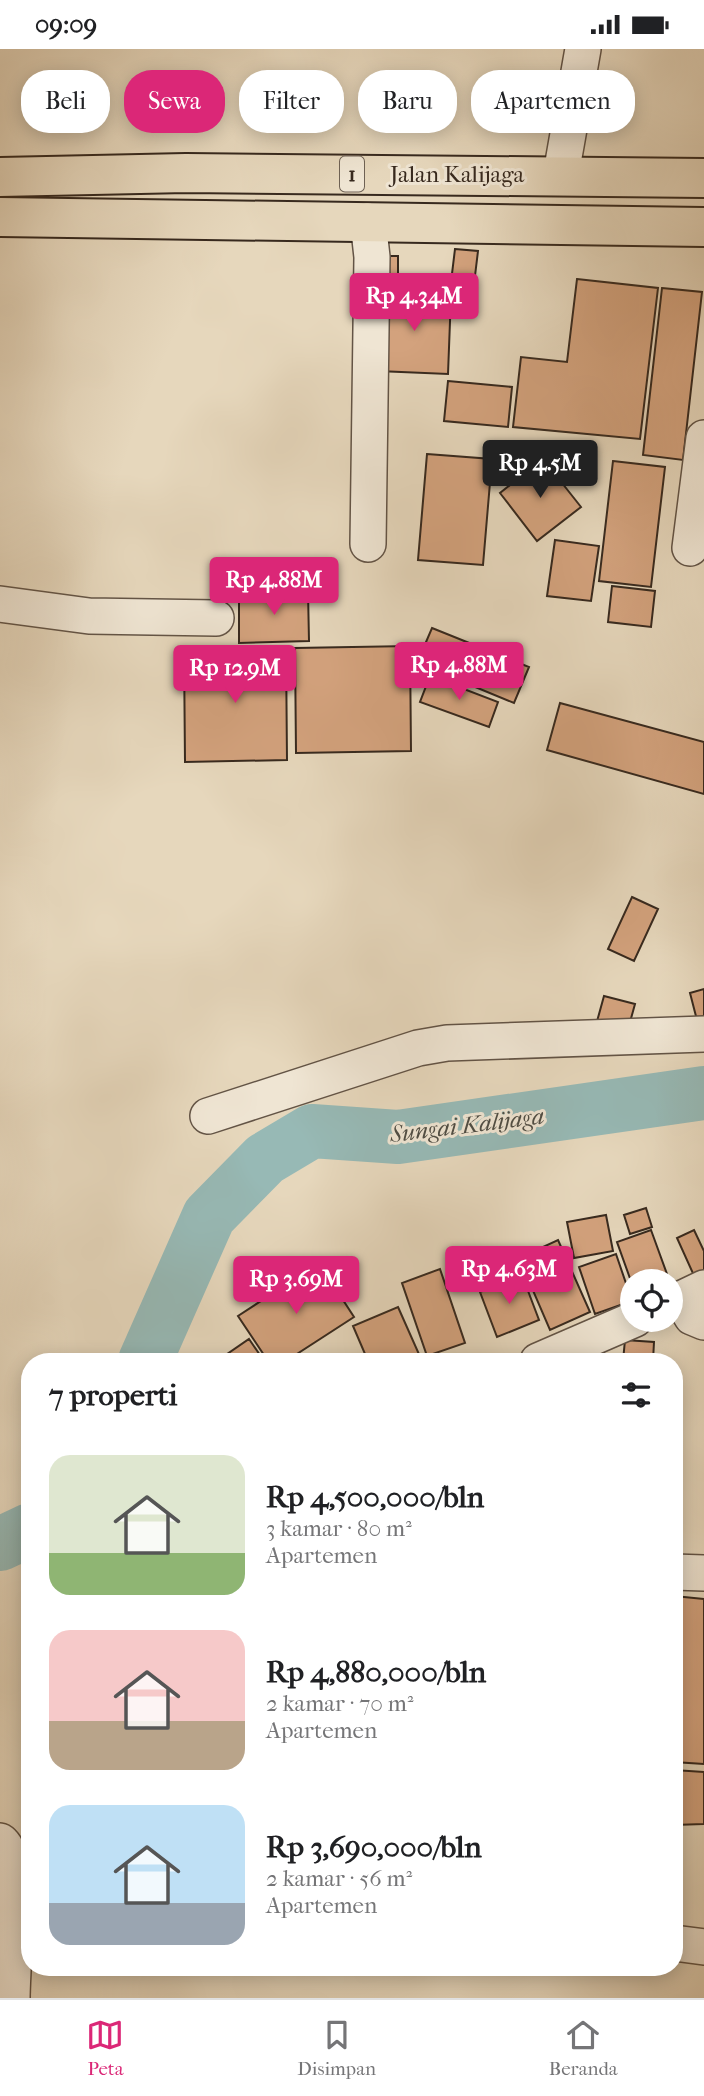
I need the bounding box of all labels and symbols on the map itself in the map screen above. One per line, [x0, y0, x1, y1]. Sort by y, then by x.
road number: 1 [340, 157, 364, 191]
street label: Jalan Kalijaga [388, 161, 524, 188]
pin: Rp 4.34M [342, 273, 486, 333]
pin: Rp 4.5M [475, 441, 605, 500]
pin: Rp 4.88M [202, 557, 346, 617]
pin: Rp 4.88M [387, 643, 531, 702]
pin: Rp 12.9M [163, 645, 307, 705]
water label: Sungai Kalijaga [387, 1102, 546, 1148]
pin: Rp 4.63M [437, 1247, 581, 1306]
pin: Rp 3.69M [224, 1257, 368, 1316]

